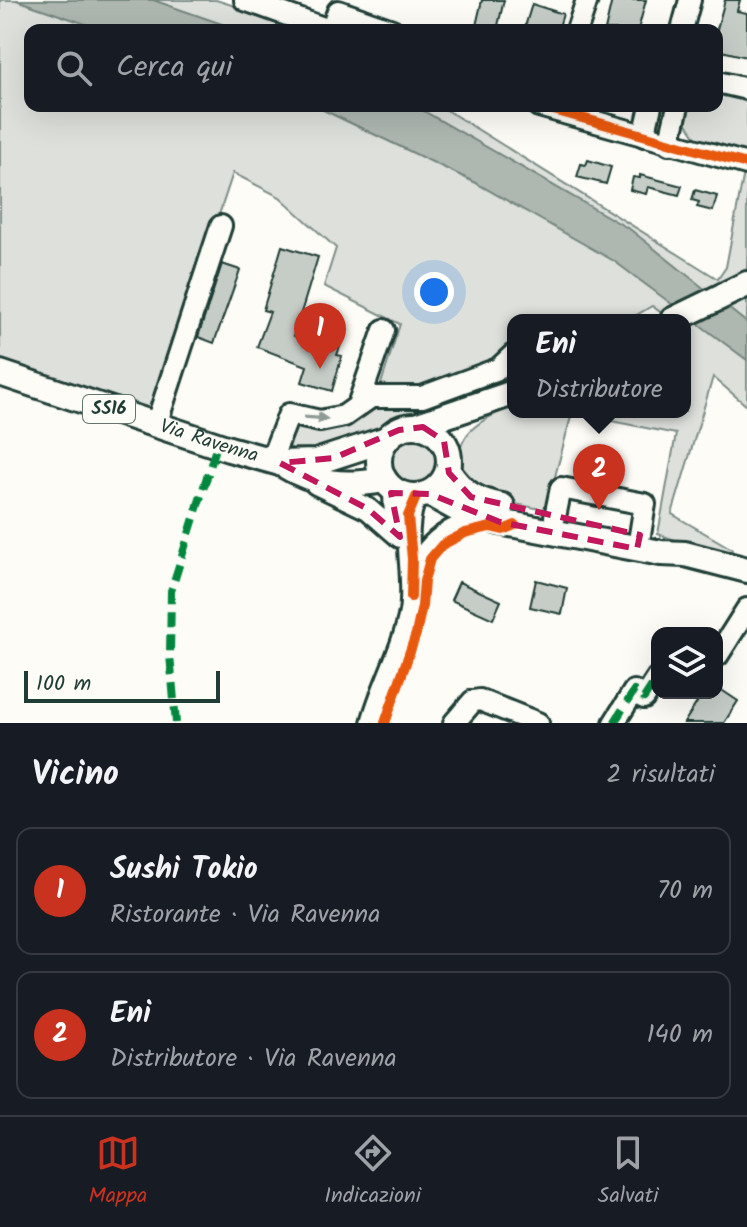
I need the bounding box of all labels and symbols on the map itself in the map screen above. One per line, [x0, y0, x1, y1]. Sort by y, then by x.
your location [414, 272, 454, 312]
pin: 1 [294, 303, 346, 369]
road number: SS16 [83, 395, 135, 423]
street label: Via Ravenna [155, 411, 262, 472]
one-way arrow [304, 412, 329, 425]
pin: 2 [573, 444, 625, 510]
scale bar [24, 667, 220, 703]

